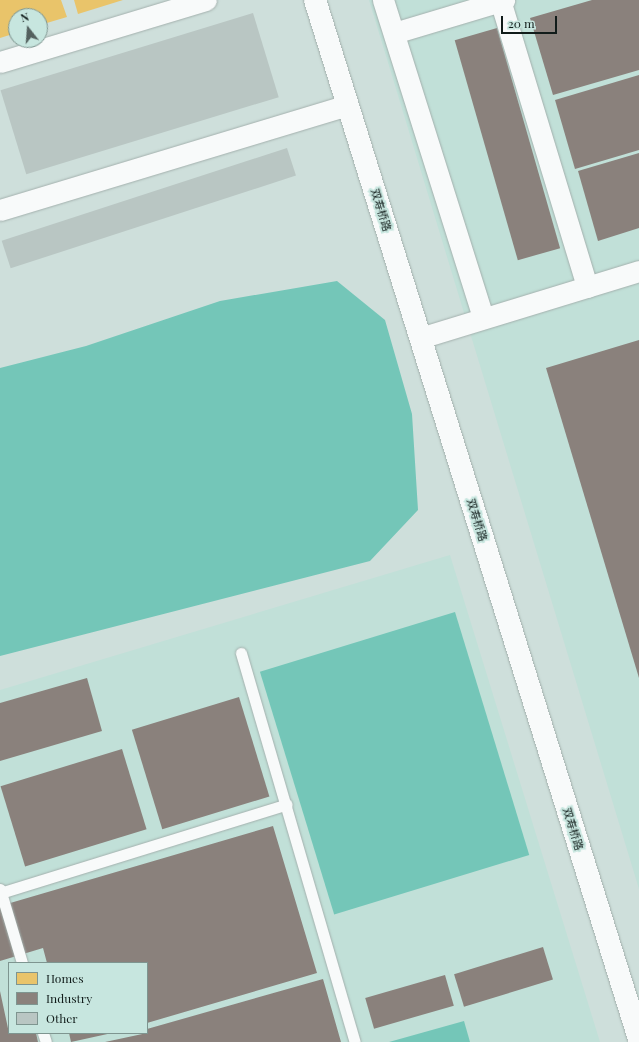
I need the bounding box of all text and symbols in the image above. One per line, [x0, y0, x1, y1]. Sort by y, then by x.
north arrow [8, 8, 48, 48]
scale bar [503, 8, 559, 34]
text: N [19, 9, 31, 25]
text: 20 m [508, 15, 535, 31]
street label: 双寿桥路 [368, 187, 394, 233]
street label: 双寿桥路 [464, 497, 490, 543]
street label: 双寿桥路 [560, 806, 586, 852]
legend [8, 962, 148, 1034]
text: Homes [46, 970, 84, 986]
text: Industry [46, 990, 92, 1006]
text: Other [46, 1010, 78, 1026]

